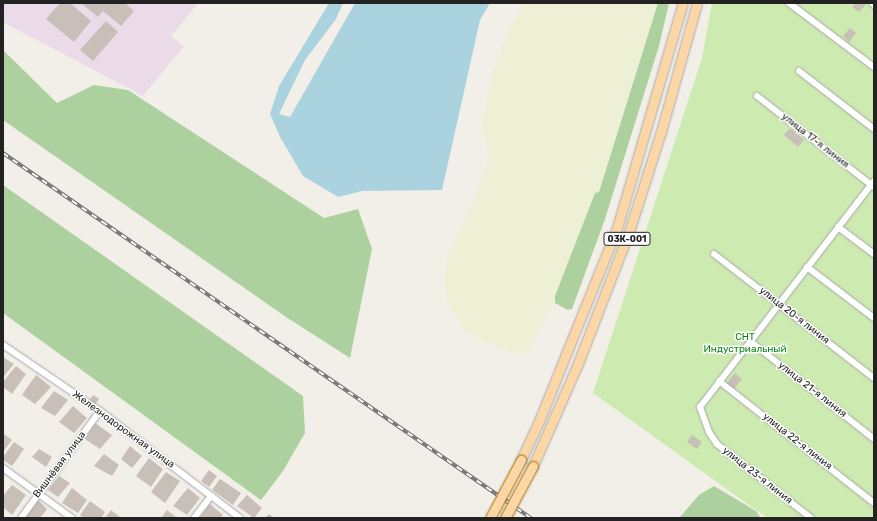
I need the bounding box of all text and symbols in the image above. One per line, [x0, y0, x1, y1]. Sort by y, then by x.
street label: улица 17-я линия [779, 111, 851, 171]
road number: 03К-001 [603, 232, 651, 246]
street label: улица 20-я линия [757, 285, 831, 347]
park label: СНТ Индустриальный [703, 331, 787, 354]
street label: улица 21-я линия [775, 360, 849, 420]
street label: Железнодорожная улица [70, 389, 176, 471]
street label: улица 22-я линия [760, 411, 834, 473]
street label: Вишнёвая улица [31, 429, 89, 501]
street label: улица 23-я линия [720, 445, 794, 507]

